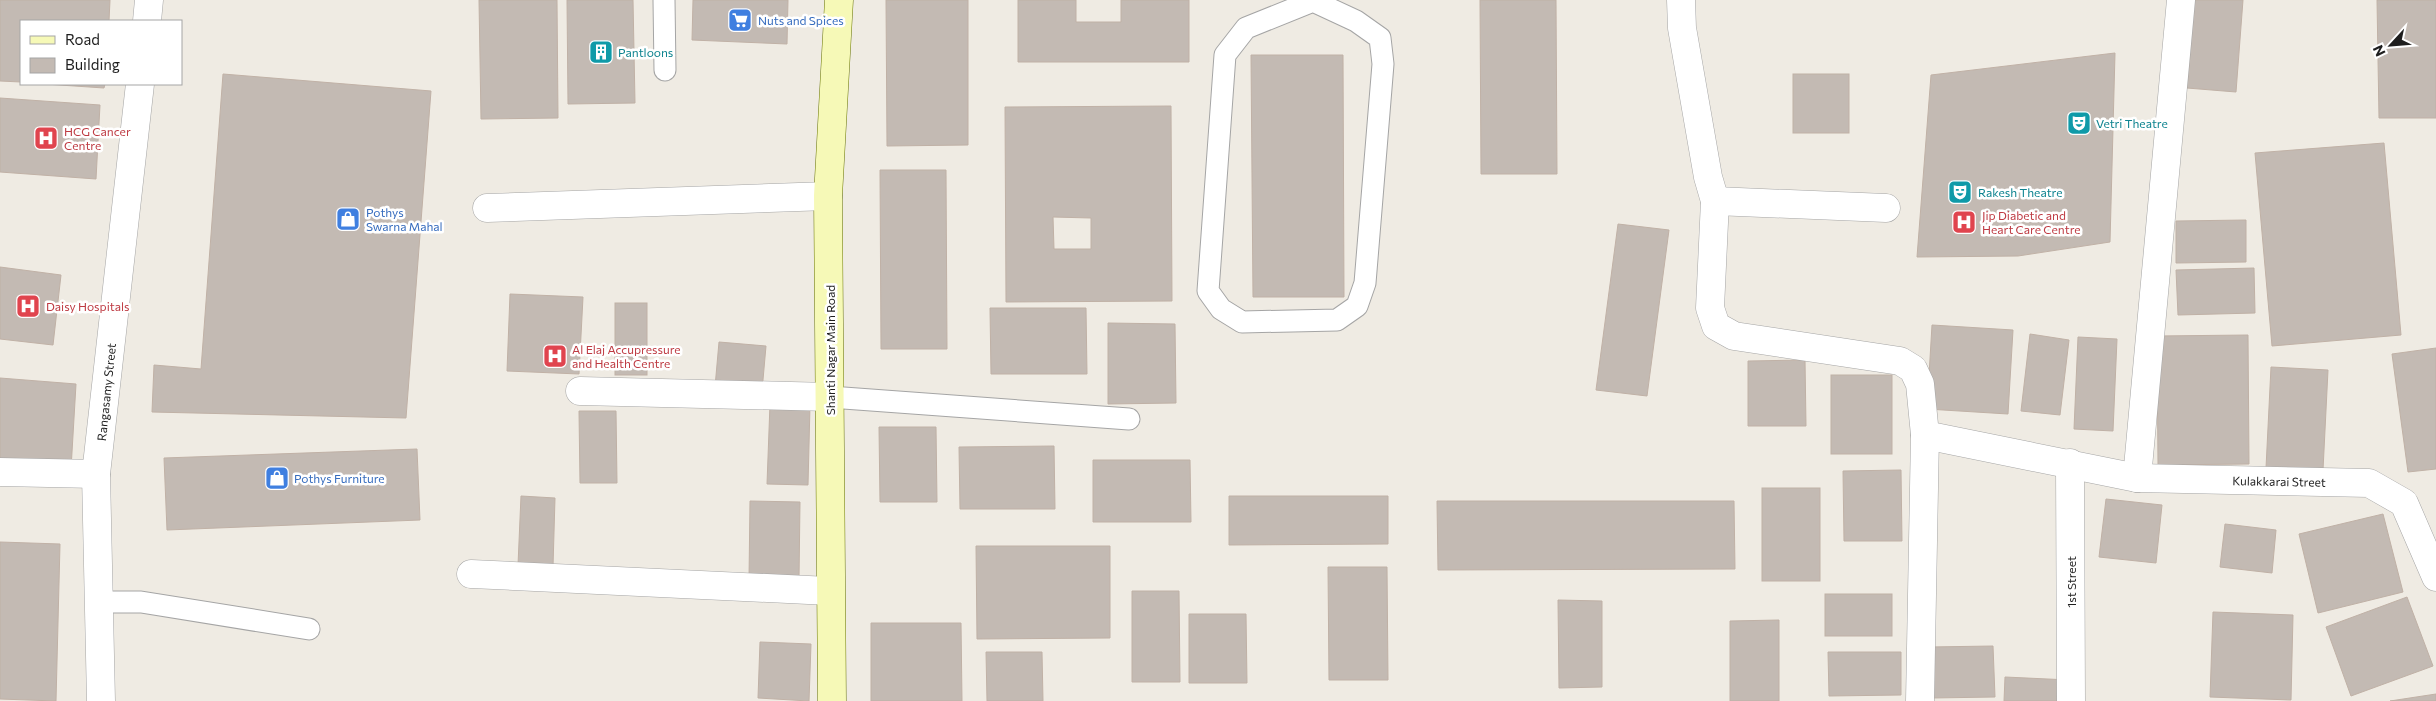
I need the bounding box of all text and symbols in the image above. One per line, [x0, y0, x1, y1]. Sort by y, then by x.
supermarket icon: Nuts and Spices [727, 7, 753, 33]
place label: Nuts and Spices [758, 13, 844, 27]
legend [20, 20, 182, 85]
north arrow [2366, 20, 2416, 70]
text: Road [65, 30, 100, 48]
building icon: Pantloons [588, 39, 614, 65]
text: N [2369, 42, 2389, 59]
place label: Pantloons [618, 45, 673, 59]
text: Building [65, 55, 120, 73]
theatre icon: Vetri Theatre [2066, 110, 2092, 136]
place label: Vetri Theatre [2096, 116, 2168, 130]
place label: HCG Cancer Centre [64, 124, 131, 152]
hospital icon: HCG Cancer Centre [33, 125, 59, 151]
theatre icon: Rakesh Theatre [1947, 179, 1973, 205]
place label: Rakesh Theatre [1978, 185, 2063, 199]
place label: Pothys Swarna Mahal [366, 205, 443, 233]
shop icon: Pothys Swarna Mahal [335, 206, 361, 232]
place label: Jip Diabetic and Heart Care Centre [1982, 208, 2081, 236]
hospital icon: Jip Diabetic and Heart Care Centre [1951, 209, 1977, 235]
street label: Shanti Nagar Main Road [823, 285, 837, 415]
hospital icon: Daisy Hospitals [15, 293, 41, 319]
place label: Daisy Hospitals [46, 299, 129, 313]
street label: Rangasamy Street [94, 342, 118, 442]
place label: Al Elaj Accupressure and Health Centre [572, 342, 681, 370]
hospital icon: Al Elaj Accupressure and Health Centre [542, 343, 568, 369]
shop icon: Pothys Furniture [264, 465, 290, 491]
place label: Pothys Furniture [294, 471, 385, 485]
street label: Kulakkarai Street [2232, 473, 2326, 489]
street label: 1st Street [2064, 556, 2078, 608]

